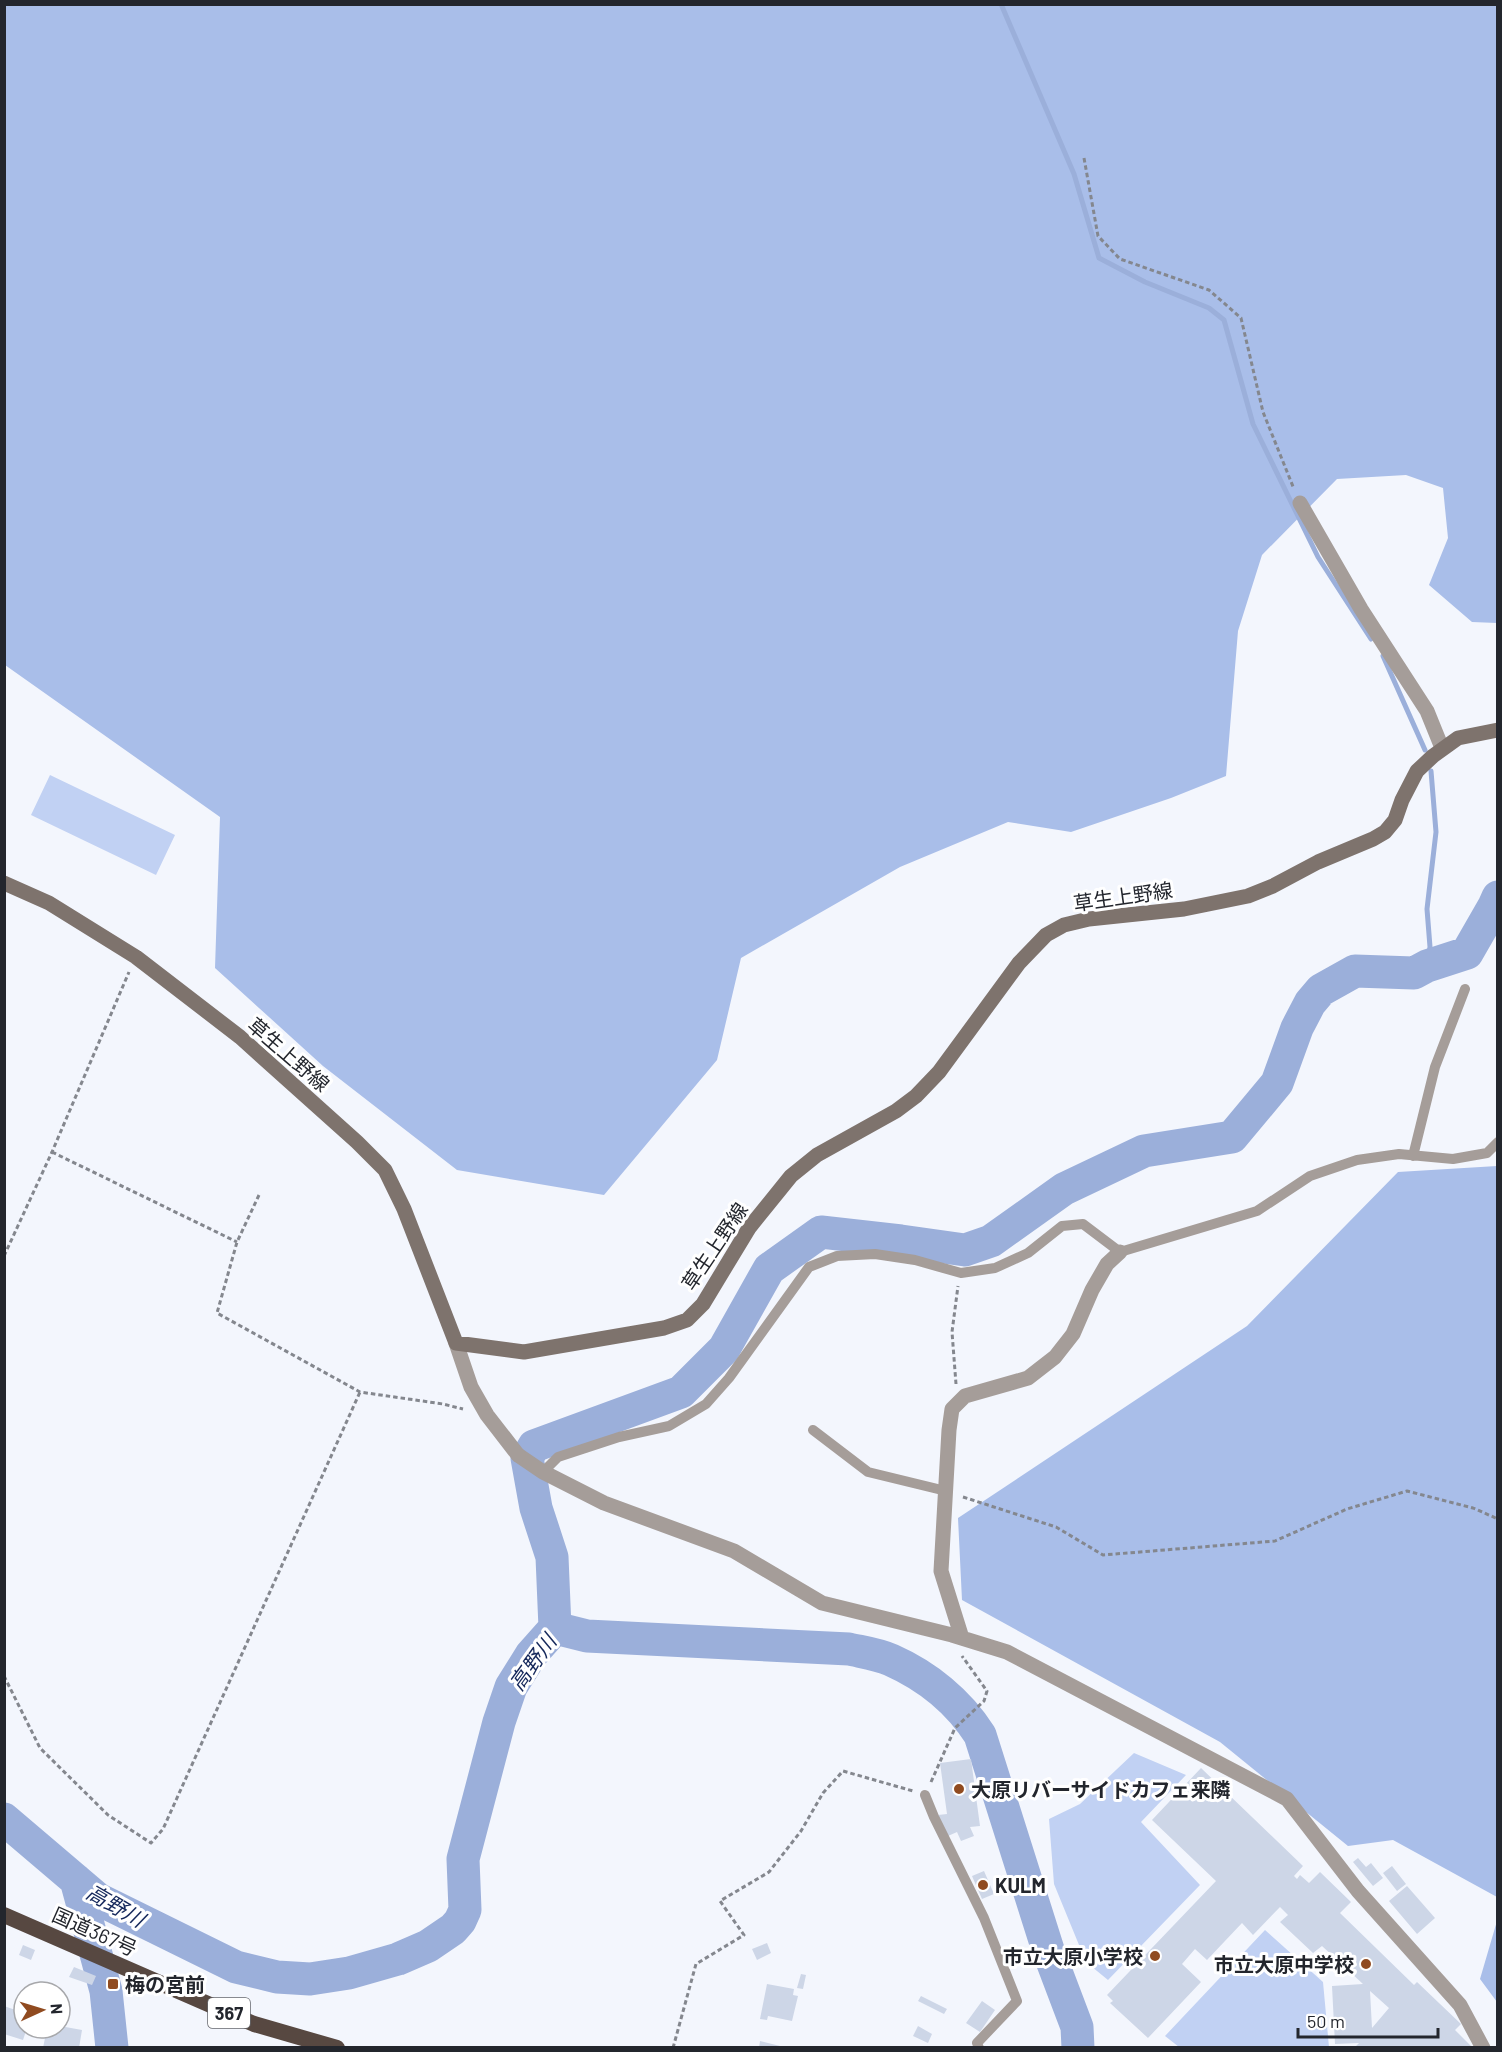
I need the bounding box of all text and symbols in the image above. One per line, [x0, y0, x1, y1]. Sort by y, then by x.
street label: 草生上野線 [1072, 877, 1174, 915]
street label: 草生上野線 [243, 1012, 335, 1096]
street label: 草生上野線 [676, 1198, 752, 1294]
water label: 高野川 [503, 1628, 562, 1695]
place label: 大原リバーサイドカフェ来隣 [971, 1777, 1231, 1801]
marker: 大原リバーサイドカフェ来隣 [952, 1782, 966, 1796]
place label: KULM [995, 1873, 1046, 1897]
water label: 高野川 [82, 1878, 151, 1933]
marker: KULM [976, 1878, 990, 1892]
street label: 国道367号 [49, 1902, 141, 1960]
place label: 市立大原小学校 [1003, 1944, 1143, 1968]
marker: 市立大原小学校 [1148, 1949, 1162, 1963]
place label: 市立大原中学校 [1214, 1952, 1354, 1976]
marker: 市立大原中学校 [1359, 1957, 1373, 1971]
place label: 梅の宮前 [125, 1972, 205, 1996]
marker: 梅の宮前 [106, 1977, 120, 1991]
north arrow [12, 1980, 72, 2040]
road number: 367 [208, 1998, 250, 2028]
scale bar [1298, 2001, 1438, 2039]
text: N [48, 2003, 67, 2015]
text: 50 m [1307, 2010, 1345, 2032]

